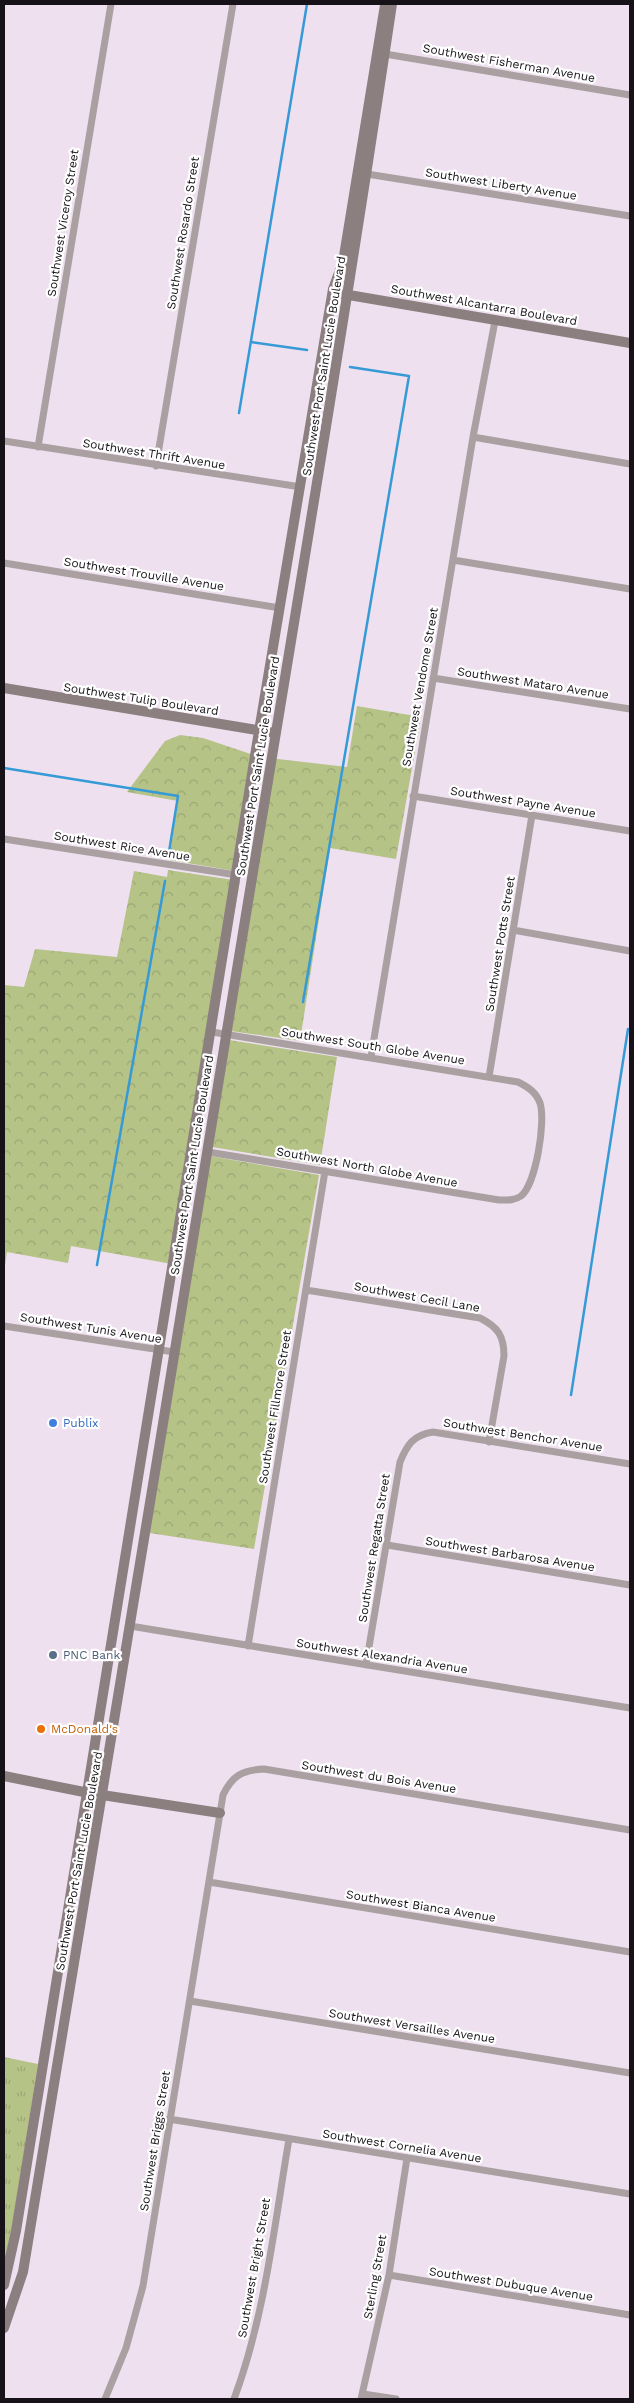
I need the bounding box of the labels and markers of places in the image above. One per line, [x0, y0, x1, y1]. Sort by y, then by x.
place label: Publix [63, 1416, 99, 1430]
marker: Publix [47, 1417, 59, 1429]
place label: PNC Bank [63, 1648, 121, 1662]
marker: PNC Bank [47, 1649, 59, 1661]
place label: McDonald's [51, 1722, 118, 1736]
marker: McDonald's [35, 1723, 47, 1735]

